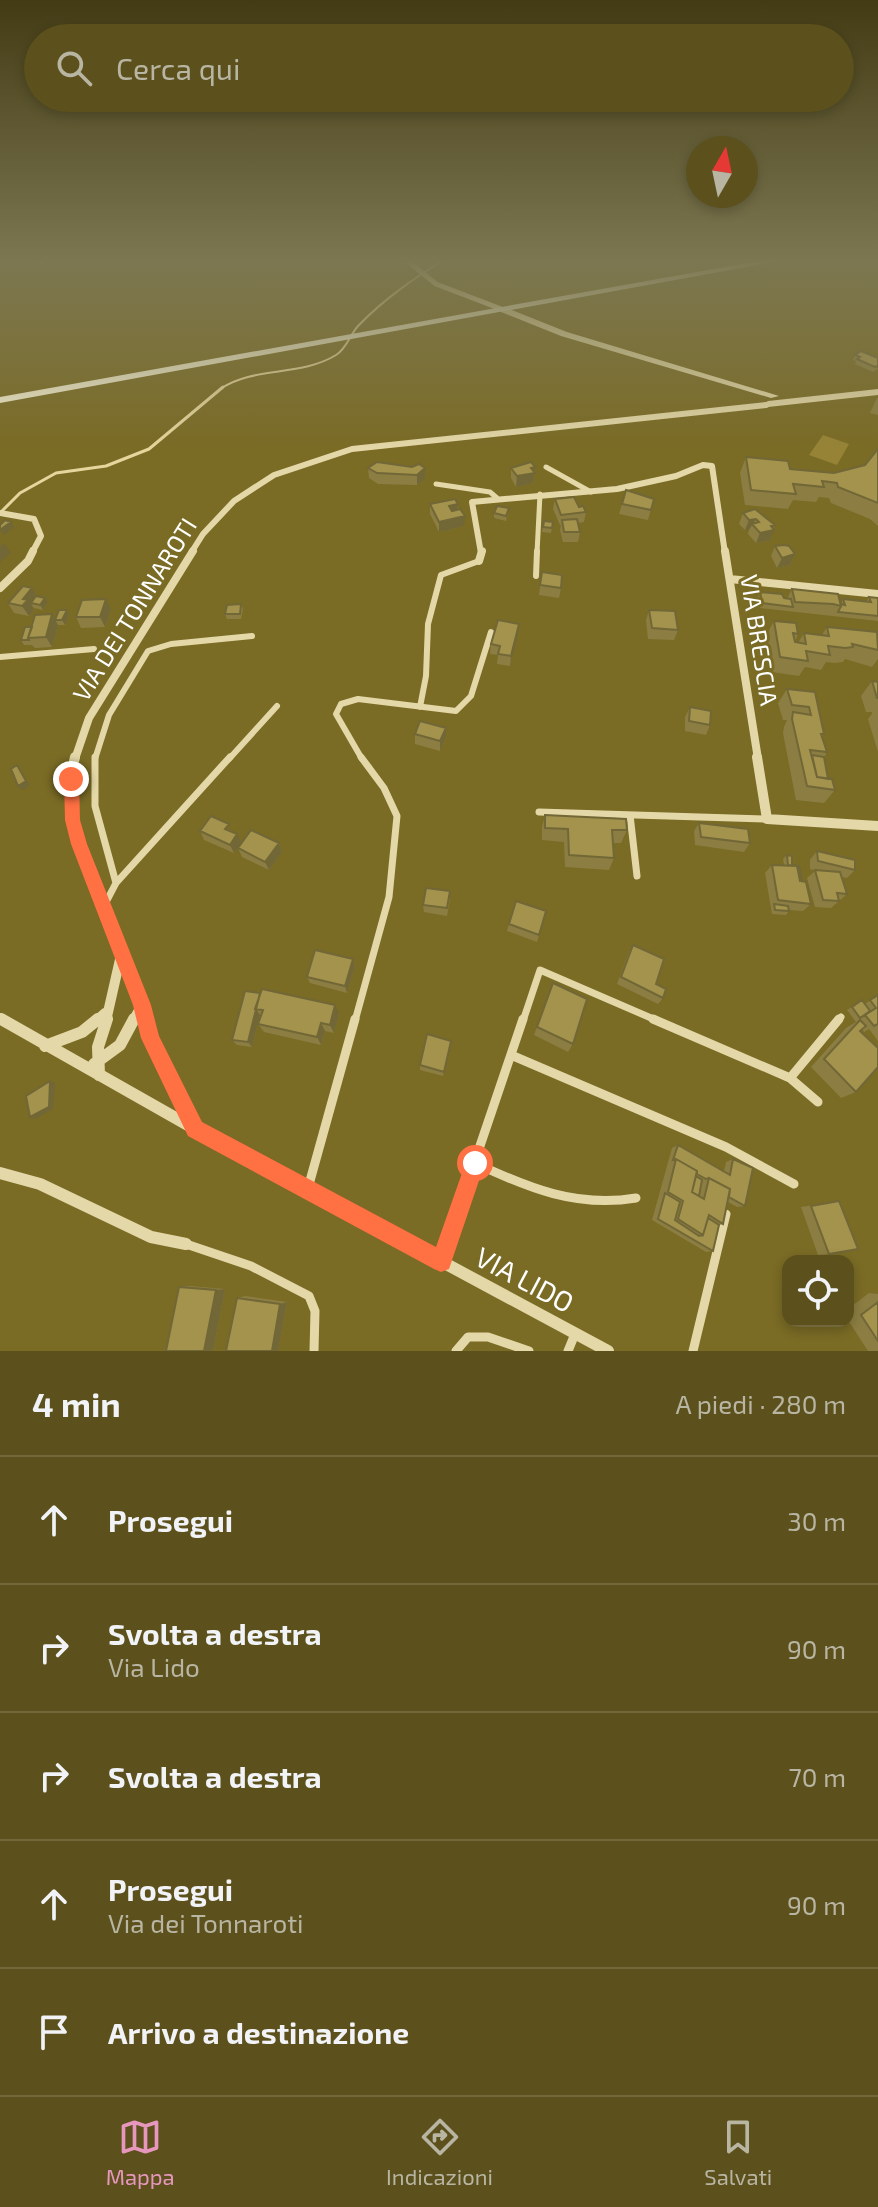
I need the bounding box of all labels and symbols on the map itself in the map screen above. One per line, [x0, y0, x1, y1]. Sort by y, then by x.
north arrow [686, 136, 758, 208]
street label: VIA DEI TONNAROTI [66, 512, 202, 706]
street label: VIA BRESCIA [735, 572, 785, 708]
route end [53, 761, 89, 797]
route start [457, 1145, 493, 1181]
street label: VIA LIDO [470, 1239, 580, 1319]

